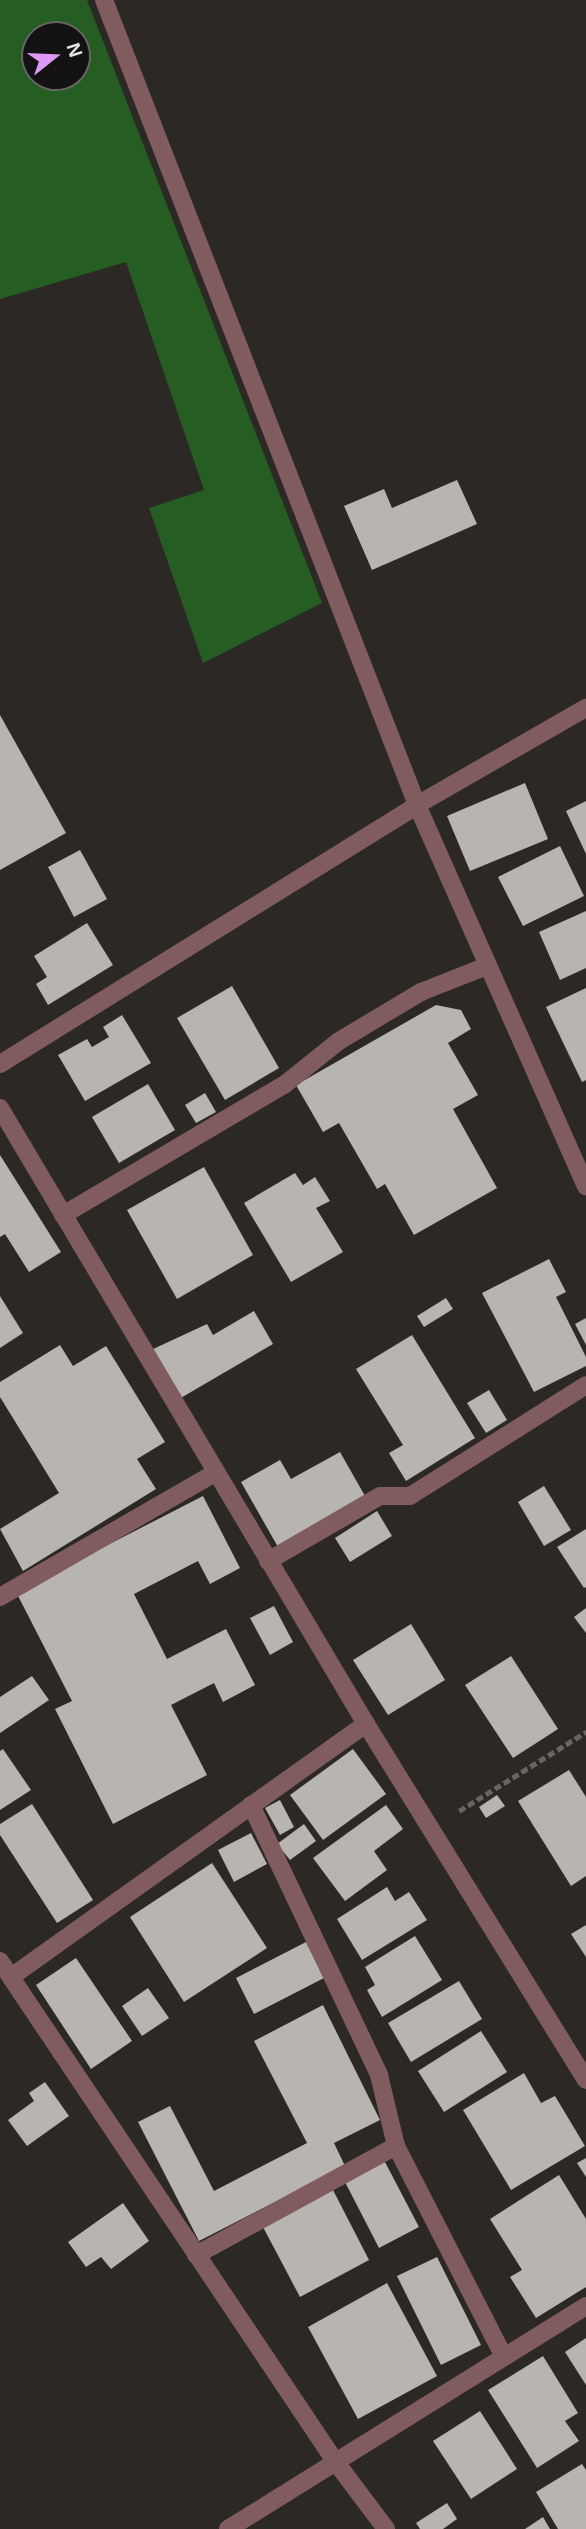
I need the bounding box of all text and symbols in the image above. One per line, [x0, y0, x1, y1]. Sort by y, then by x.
north arrow [21, 21, 91, 91]
text: N [62, 40, 87, 60]

